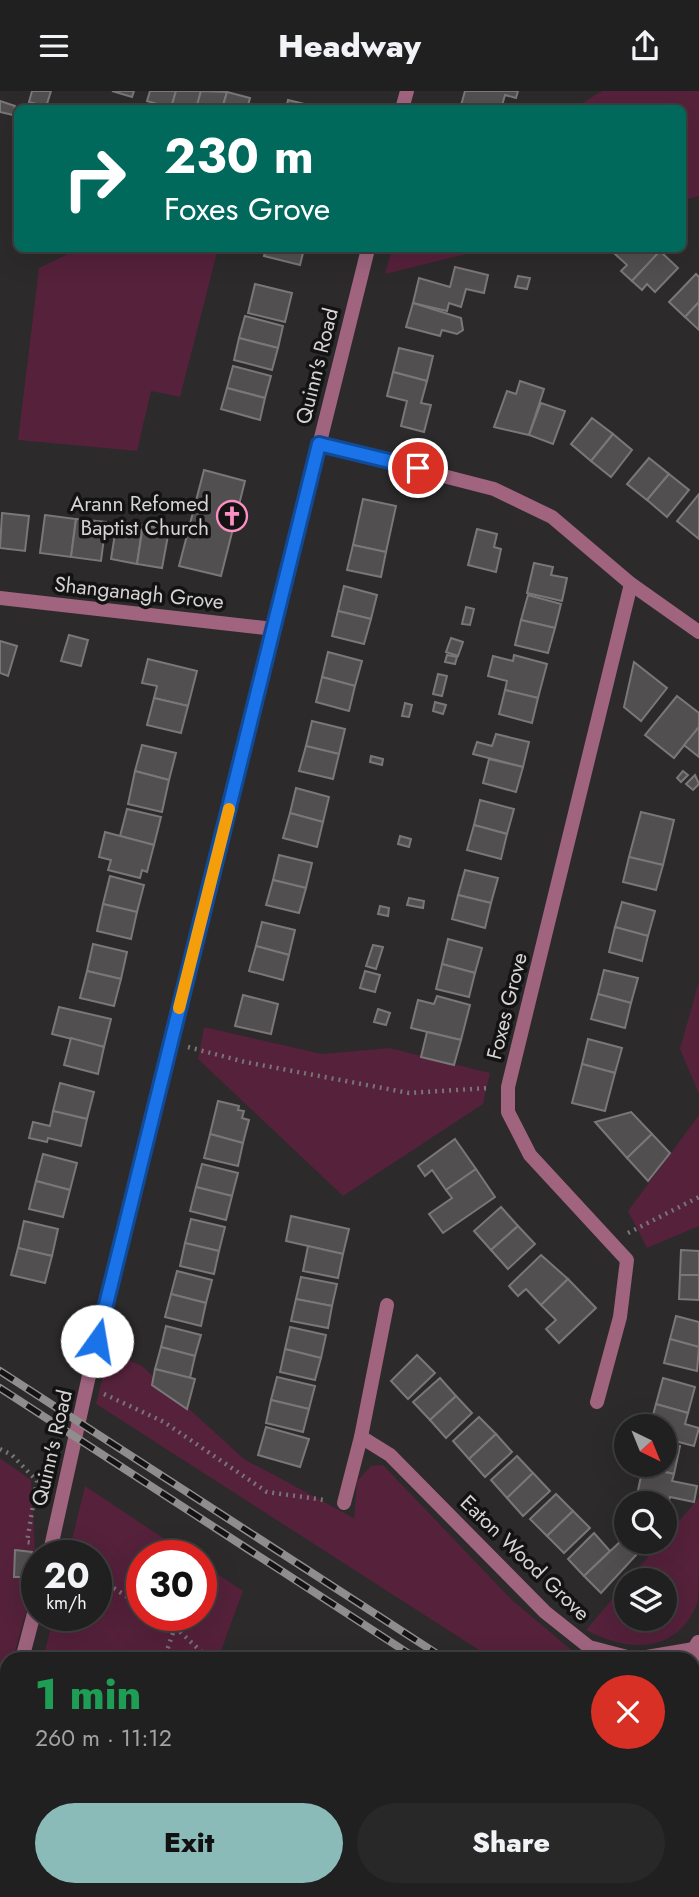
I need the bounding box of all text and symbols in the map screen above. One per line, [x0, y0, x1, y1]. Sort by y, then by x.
text: Headway [278, 23, 421, 69]
icon: menu [35, 27, 73, 65]
icon: share [626, 27, 664, 65]
text: 230 m [164, 121, 314, 191]
icon: right [49, 133, 140, 224]
text: Foxes Grove [164, 186, 330, 232]
street label: Quinn's Road [288, 305, 346, 427]
pin [388, 438, 448, 498]
icon: arrive [399, 449, 437, 487]
place label: Arann Refomed Baptist Church [70, 489, 209, 543]
church icon: Arann Refomed Baptist Church [215, 499, 249, 533]
street label: Shanganagh Grove [53, 569, 225, 617]
street label: Foxes Grove [479, 949, 535, 1063]
position arrow [60, 1304, 134, 1378]
street label: Quinn's Road [24, 1387, 80, 1509]
north arrow [614, 1414, 677, 1477]
map controls [614, 1414, 677, 1631]
street label: Eaton Wood Grove [453, 1488, 597, 1628]
button: search [614, 1491, 677, 1554]
speed limit sign: 30 [126, 1540, 217, 1631]
text: 20 [43, 1551, 90, 1601]
button: layers [614, 1568, 677, 1631]
text: km/h [46, 1590, 87, 1616]
text: 1 min [35, 1664, 141, 1725]
button: close [591, 1675, 665, 1749]
text: 260 m · 11:12 [35, 1721, 172, 1755]
button: Exit [35, 1803, 343, 1883]
button: Share [357, 1803, 665, 1883]

